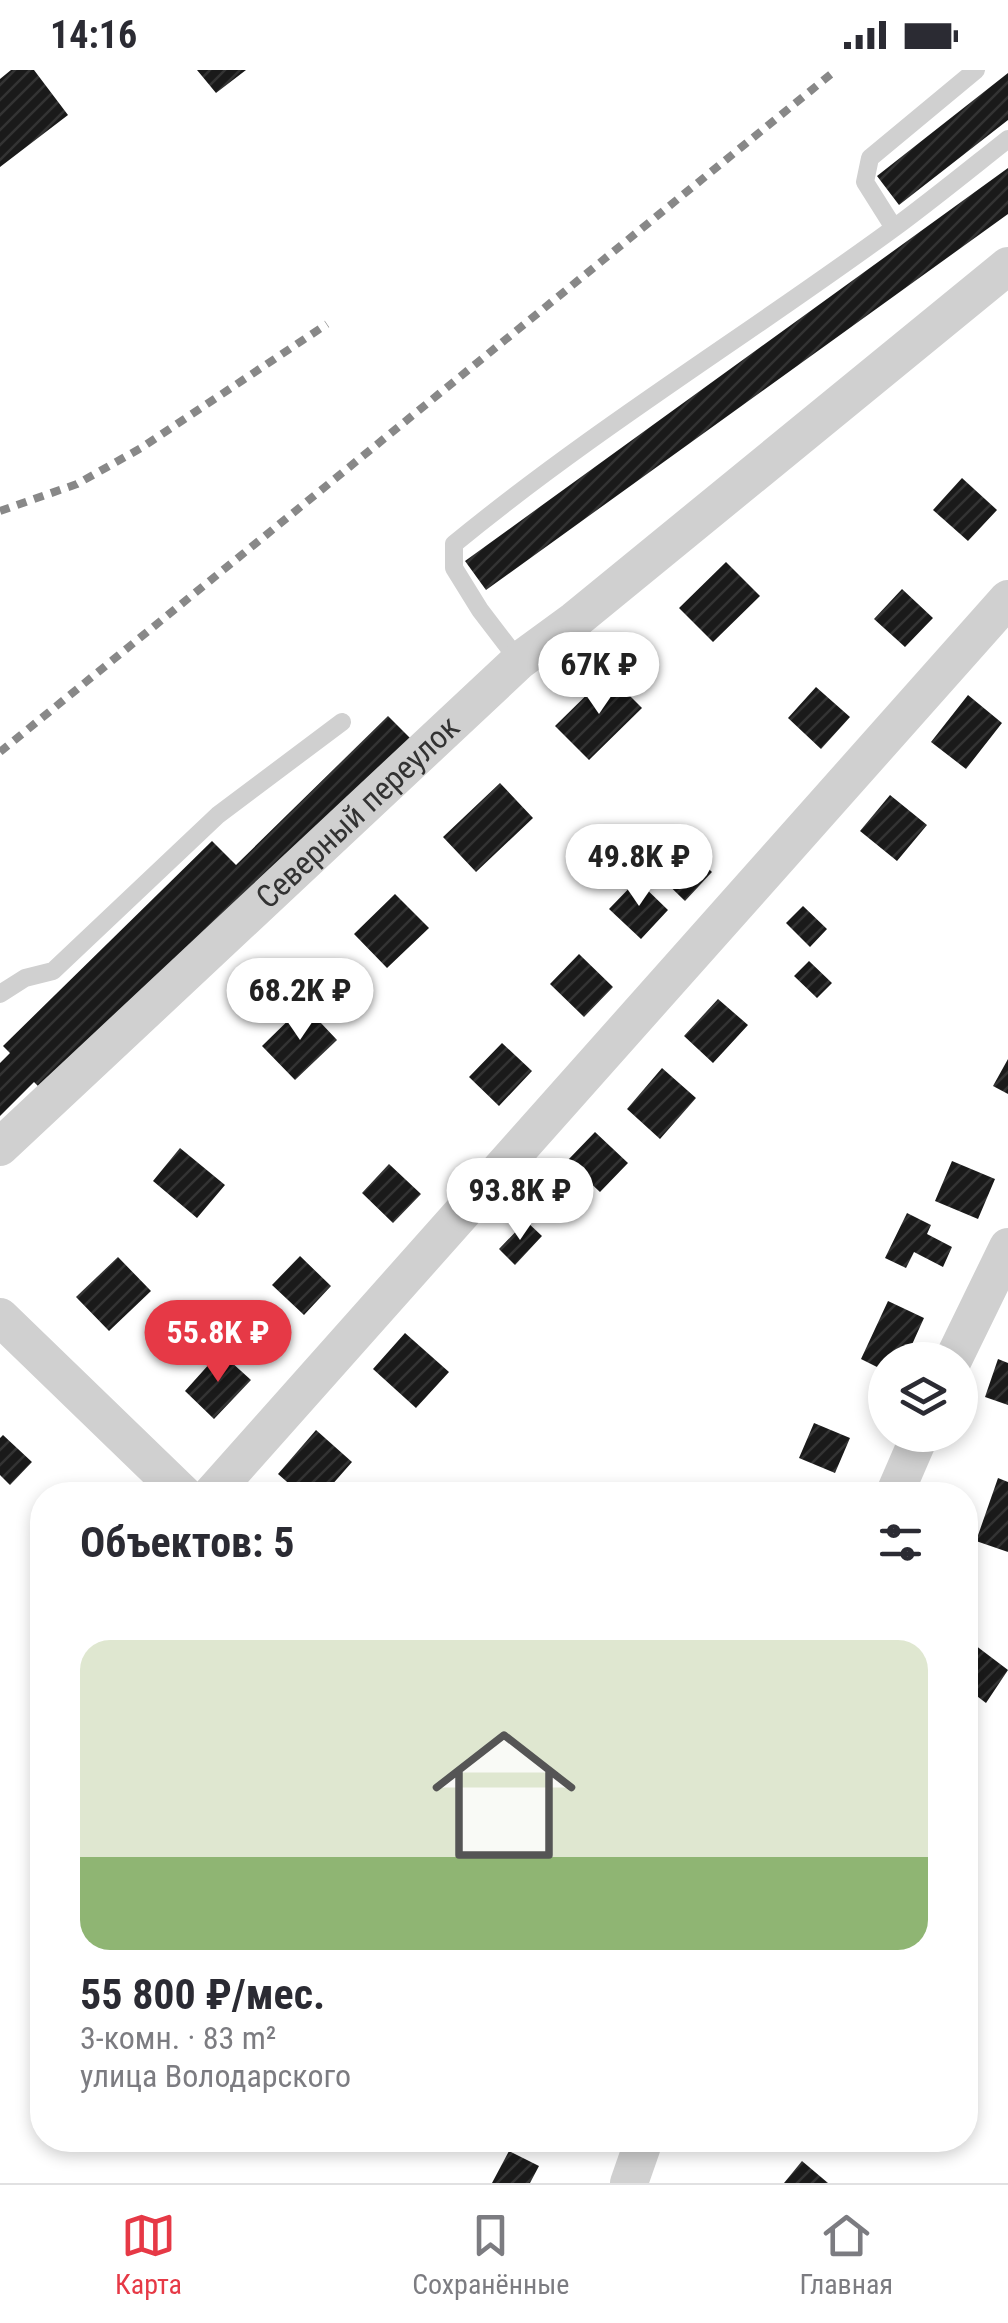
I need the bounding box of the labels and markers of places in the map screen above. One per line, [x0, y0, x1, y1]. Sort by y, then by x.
pin: 67K ₽ [529, 632, 669, 717]
pin: 49.8K ₽ [547, 824, 731, 909]
pin: 68.2K ₽ [208, 958, 392, 1043]
pin: 93.8K ₽ [428, 1158, 612, 1243]
pin: 55.8K ₽ [126, 1300, 310, 1385]

